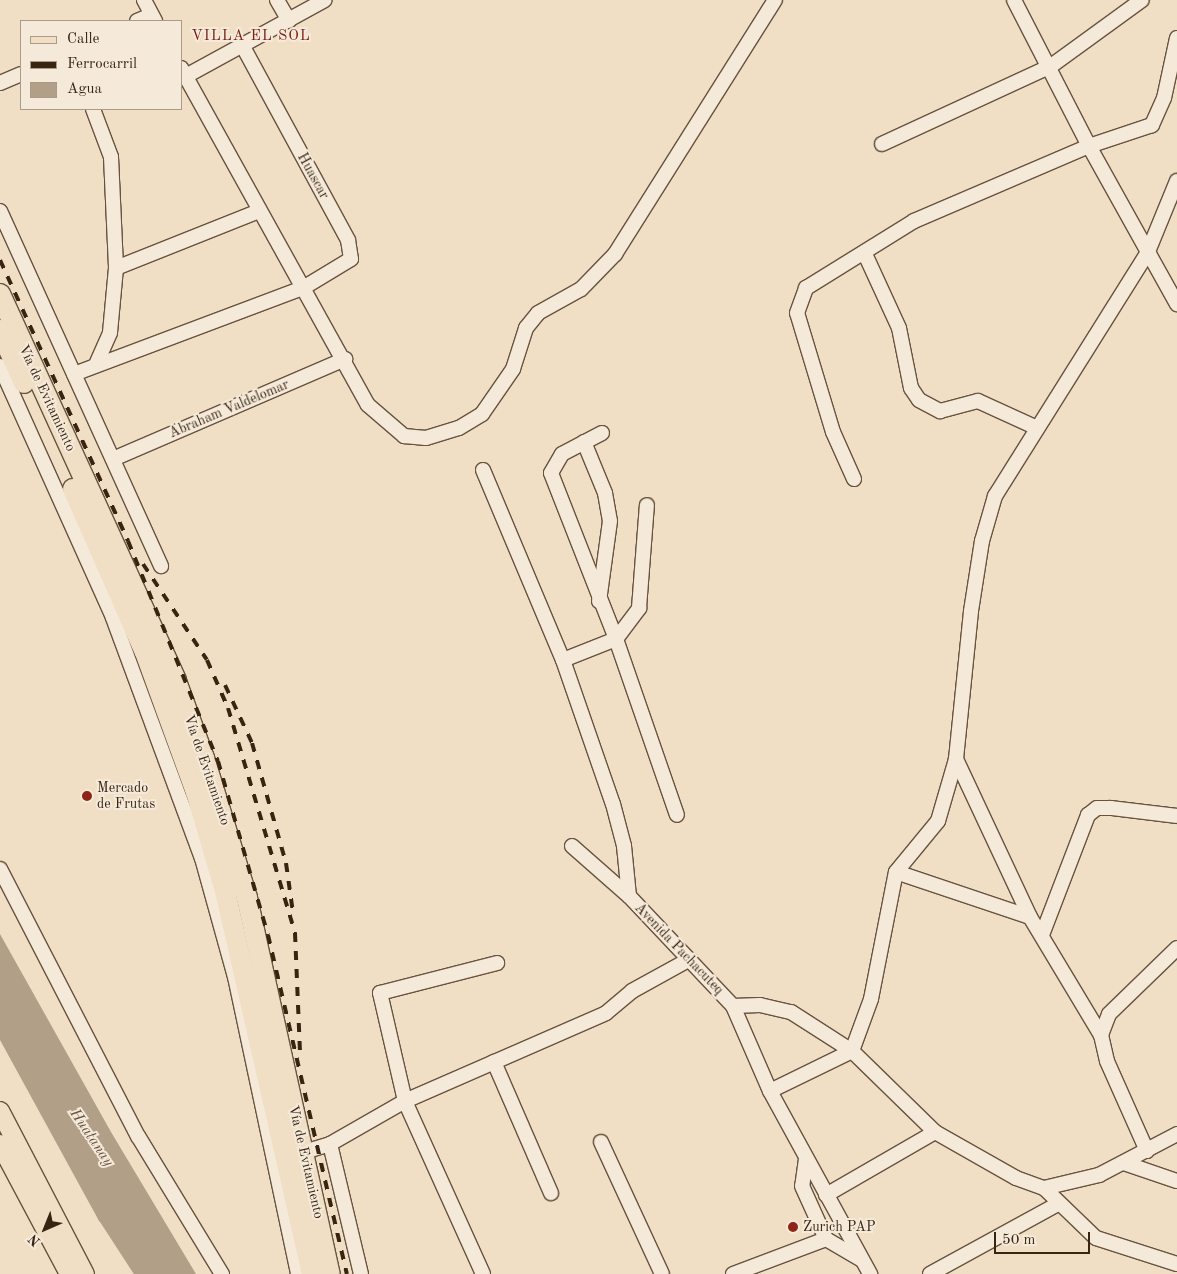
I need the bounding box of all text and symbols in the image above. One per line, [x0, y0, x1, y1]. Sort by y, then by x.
legend [20, 20, 182, 110]
district label: VILLA EL SOL [190, 28, 312, 46]
text: Calle [67, 32, 99, 47]
text: Ferrocarril [67, 57, 137, 72]
text: Agua [67, 82, 102, 97]
street label: Huascar [293, 150, 333, 202]
street label: Vía de Evitamiento [15, 342, 79, 454]
street label: Abraham Valdelomar [166, 376, 292, 442]
street label: Vía de Evitamiento [180, 712, 234, 828]
place label: Mercado de Frutas [97, 780, 155, 812]
marker: Mercado de Frutas [81, 790, 93, 802]
street label: Avenida Pachacuteq [631, 900, 727, 998]
street label: Vía de Evitamiento [285, 1104, 327, 1220]
water label: Huatanay [65, 1106, 117, 1170]
north arrow [20, 1204, 70, 1254]
place label: Zurich PAP [803, 1219, 875, 1235]
marker: Zurich PAP [787, 1221, 799, 1233]
scale bar [997, 1222, 1093, 1254]
text: N [26, 1231, 43, 1249]
text: 50 m [1002, 1233, 1036, 1248]

